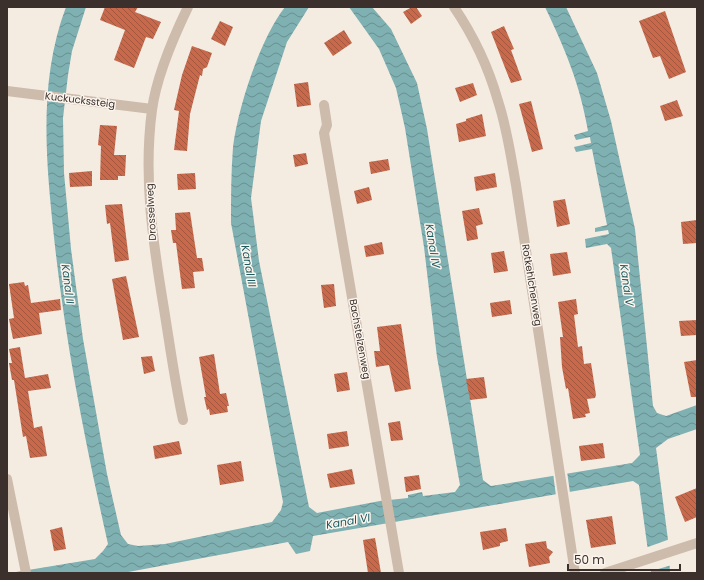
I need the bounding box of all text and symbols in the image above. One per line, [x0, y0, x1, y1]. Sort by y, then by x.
street label: Kuckuckssteig [44, 88, 116, 112]
street label: Drosselweg [142, 183, 160, 241]
water label: Kanal IV [422, 223, 444, 270]
street label: Rotkehlchenweg [518, 243, 546, 327]
water label: Kanal III [237, 244, 261, 289]
water label: Kanal II [58, 263, 78, 305]
water label: Kanal V [616, 263, 638, 307]
street label: Bachstelzenweg [346, 298, 374, 380]
water label: Kanal VI [325, 509, 372, 533]
scale bar [568, 546, 680, 572]
text: 50 m [574, 551, 605, 568]

